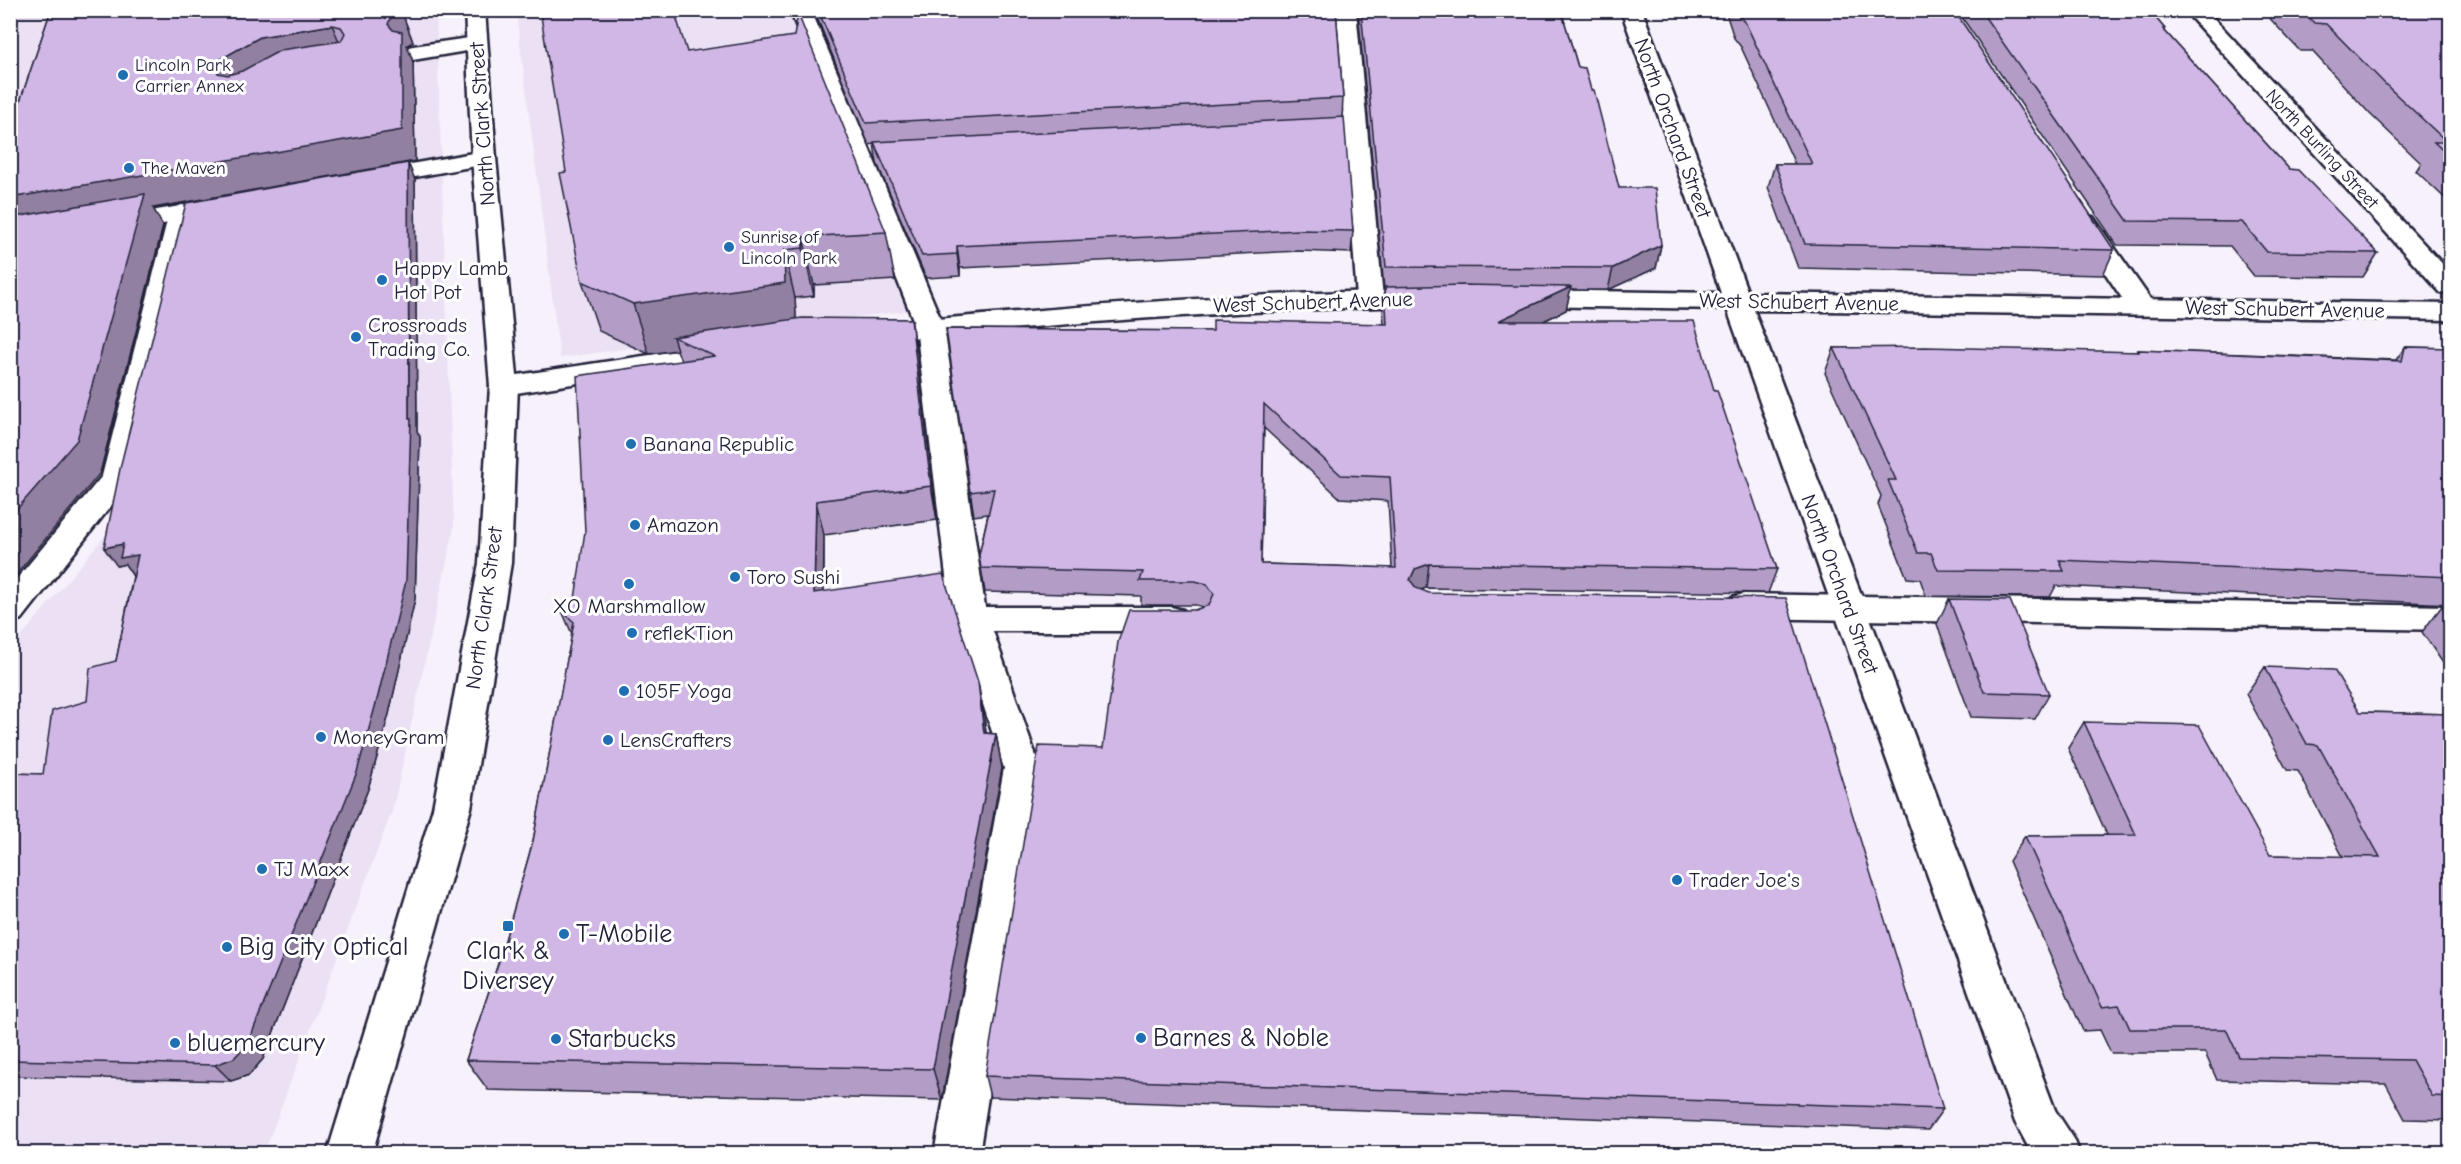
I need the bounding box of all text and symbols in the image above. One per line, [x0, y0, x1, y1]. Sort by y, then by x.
street label: North Orchard Street [1629, 35, 1717, 222]
street label: North Clark Street [464, 40, 500, 207]
place label: Lincoln Park Carrier Annex [135, 55, 244, 97]
marker: Lincoln Park Carrier Annex [116, 68, 130, 82]
street label: North Burling Street [2261, 85, 2383, 214]
place label: The Maven [141, 158, 226, 179]
marker: The Maven [122, 161, 136, 175]
place label: Sunrise of Lincoln Park [741, 227, 837, 269]
marker: Sunrise of Lincoln Park [722, 240, 736, 254]
place label: Happy Lamb Hot Pot [394, 256, 508, 304]
marker: Happy Lamb Hot Pot [375, 273, 389, 287]
street label: West Schubert Avenue [1213, 287, 1413, 317]
street label: West Schubert Avenue [1699, 288, 1899, 316]
street label: West Schubert Avenue [2185, 295, 2385, 323]
place label: Crossroads Trading Co. [368, 313, 470, 361]
marker: Crossroads Trading Co. [349, 330, 363, 344]
place label: Banana Republic [643, 432, 794, 456]
marker: Banana Republic [624, 437, 638, 451]
street label: North Orchard Street [1796, 491, 1884, 678]
place label: Amazon [647, 513, 719, 537]
marker: Amazon [628, 518, 642, 532]
street label: North Clark Street [461, 524, 507, 691]
place label: Toro Sushi [747, 565, 840, 589]
marker: Toro Sushi [728, 570, 742, 584]
marker: XO Marshmallow [622, 577, 636, 591]
place label: XO Marshmallow [553, 594, 706, 618]
place label: refleKTion [644, 621, 734, 645]
marker: refleKTion [625, 626, 639, 640]
place label: 105F Yoga [636, 679, 732, 703]
marker: 105F Yoga [617, 684, 631, 698]
place label: MoneyGram [333, 725, 444, 749]
place label: LensCrafters [620, 728, 732, 752]
marker: MoneyGram [314, 730, 328, 744]
marker: LensCrafters [601, 733, 615, 747]
place label: TJ Maxx [274, 857, 349, 881]
marker: TJ Maxx [255, 862, 269, 876]
place label: Trader Joe's [1689, 868, 1800, 892]
marker: Trader Joe's [1670, 873, 1684, 887]
marker: Clark & Diversey [501, 919, 515, 933]
place label: T-Mobile [576, 919, 672, 949]
marker: T-Mobile [557, 927, 571, 941]
place label: Big City Optical [239, 932, 408, 962]
place label: Clark & Diversey [462, 936, 554, 996]
marker: Big City Optical [220, 940, 234, 954]
place label: Barnes & Noble [1153, 1023, 1329, 1053]
place label: Starbucks [568, 1024, 676, 1054]
place label: bluemercury [187, 1028, 325, 1058]
marker: Barnes & Noble [1134, 1031, 1148, 1045]
marker: Starbucks [549, 1032, 563, 1046]
marker: bluemercury [168, 1036, 182, 1050]

